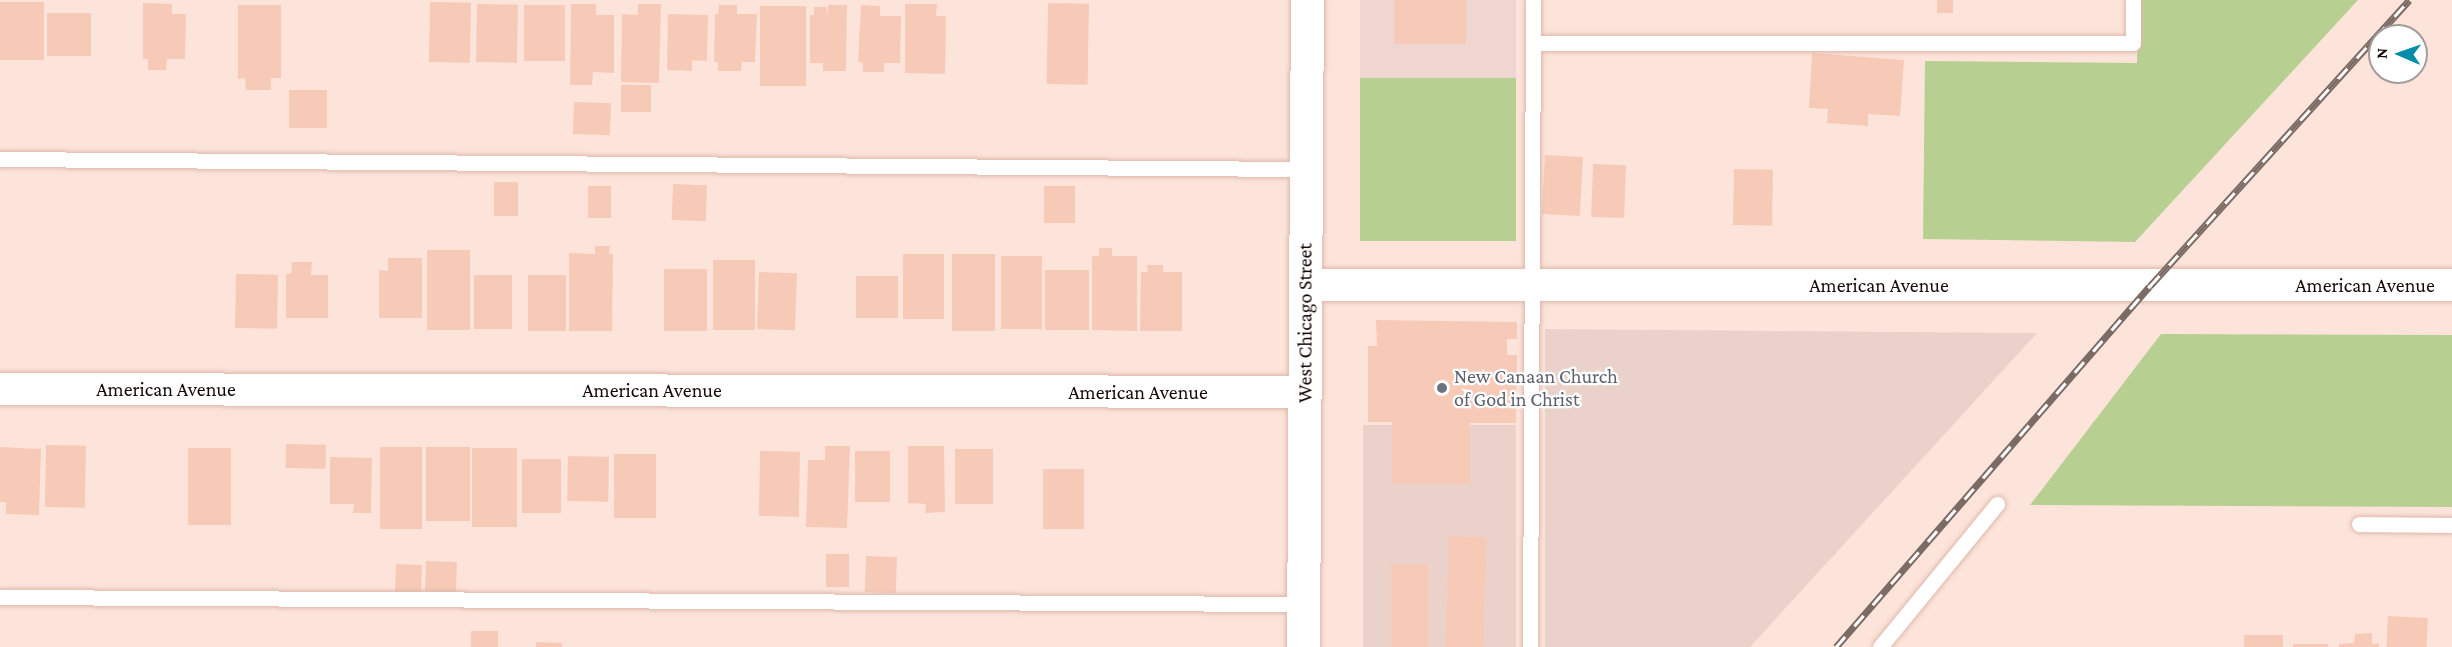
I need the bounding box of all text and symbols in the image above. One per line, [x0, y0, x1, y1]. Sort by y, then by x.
north arrow [2368, 24, 2428, 84]
text: N [2373, 48, 2390, 59]
street label: West Chicago Street [1293, 243, 1317, 403]
street label: American Avenue [1809, 273, 1949, 297]
street label: American Avenue [2295, 273, 2435, 297]
place label: New Canaan Church of God in Christ [1454, 365, 1618, 412]
street label: American Avenue [96, 377, 236, 401]
street label: American Avenue [582, 378, 722, 402]
street label: American Avenue [1068, 380, 1208, 404]
marker: New Canaan Church of God in Christ [1435, 381, 1449, 395]

